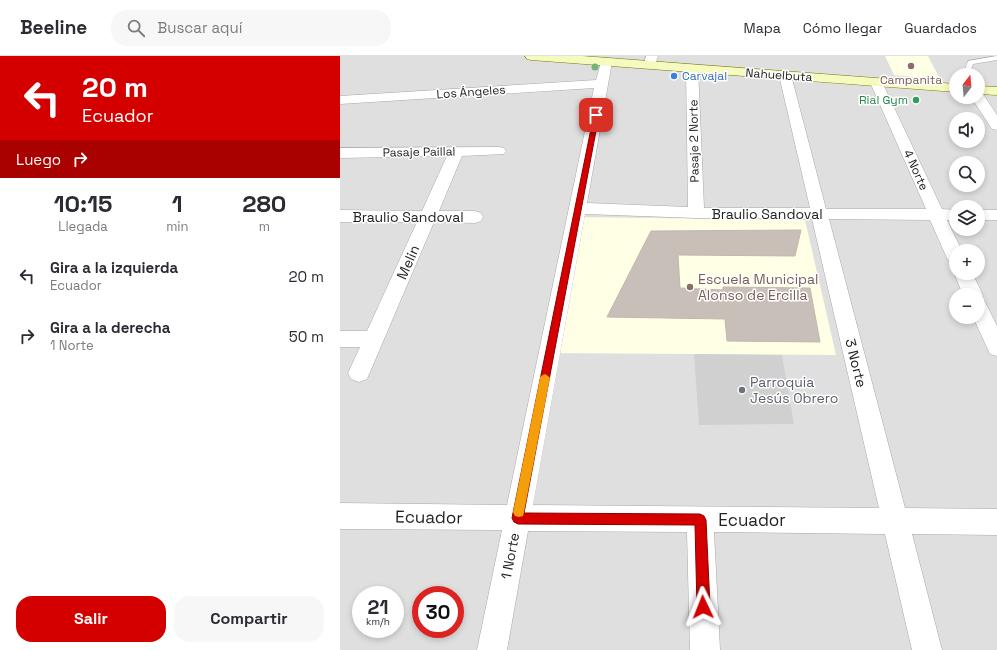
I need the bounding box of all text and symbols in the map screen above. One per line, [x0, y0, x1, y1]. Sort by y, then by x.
search box [111, 10, 391, 46]
text: Beeline [20, 15, 87, 40]
icon: search [125, 17, 147, 39]
text: Buscar aquí [157, 18, 242, 37]
text: Mapa [744, 19, 781, 37]
text: Cómo llegar [803, 19, 882, 37]
text: Guardados [904, 19, 977, 37]
marker: Campanita [906, 61, 916, 71]
street label: Nahuelbuta [745, 65, 813, 85]
place label: Carvajal [682, 68, 727, 84]
north arrow [949, 68, 985, 104]
map controls [949, 68, 985, 324]
text: 20 m [82, 69, 148, 105]
marker: Carvajal [669, 71, 679, 81]
icon: left [16, 72, 68, 124]
place label: Campanita [880, 72, 942, 88]
street label: Los Ángeles [436, 82, 506, 102]
place label: Rial Gym [859, 92, 908, 108]
marker: Rial Gym [911, 95, 921, 105]
pin [579, 98, 613, 132]
street label: Pasaje 2 Norte [685, 99, 703, 183]
text: Ecuador [82, 104, 154, 127]
icon: arrive [585, 104, 607, 126]
button: sound [949, 112, 985, 148]
street label: Pasaje Paillal [382, 143, 456, 161]
street label: 4 Norte [900, 147, 932, 193]
icon: right [69, 148, 91, 170]
text: Luego [16, 150, 61, 169]
button: search [949, 156, 985, 192]
text: 10:15 [54, 188, 112, 219]
text: 1 [172, 188, 183, 219]
text: 280 [242, 188, 286, 219]
button: layers [949, 200, 985, 236]
street label: Braulio Sandoval [711, 205, 823, 223]
street label: Braulio Sandoval [352, 208, 464, 226]
text: Llegada [58, 218, 108, 235]
text: min [166, 218, 188, 235]
text: m [259, 218, 270, 235]
street label: Melin [392, 242, 424, 282]
button: + [949, 244, 985, 280]
text: Gira a la izquierda [50, 258, 178, 277]
icon: left [16, 265, 38, 287]
text: 20 m [289, 267, 324, 286]
place label: Escuela Municipal Alonso de Ercilla [698, 270, 819, 304]
text: Ecuador [50, 277, 102, 294]
marker: Escuela Municipal Alonso de Ercilla [685, 282, 695, 292]
button: − [949, 288, 985, 324]
text: Gira a la derecha [50, 318, 170, 337]
icon: right [16, 325, 38, 347]
text: 50 m [289, 327, 324, 346]
text: 1 Norte [50, 337, 94, 354]
street label: 3 Norte [841, 337, 871, 389]
place label: Parroquia Jesús Obrero [750, 373, 839, 407]
marker: Parroquia Jesús Obrero [737, 385, 747, 395]
street label: Ecuador [395, 505, 463, 529]
street label: Ecuador [718, 509, 786, 531]
street label: 1 Norte [497, 531, 523, 581]
speed limit sign: 30 [412, 586, 464, 638]
position arrow [682, 586, 724, 628]
text: 21 [368, 594, 388, 620]
button: Salir [16, 596, 166, 642]
button: Compartir [174, 596, 324, 642]
text: km/h [366, 615, 390, 628]

